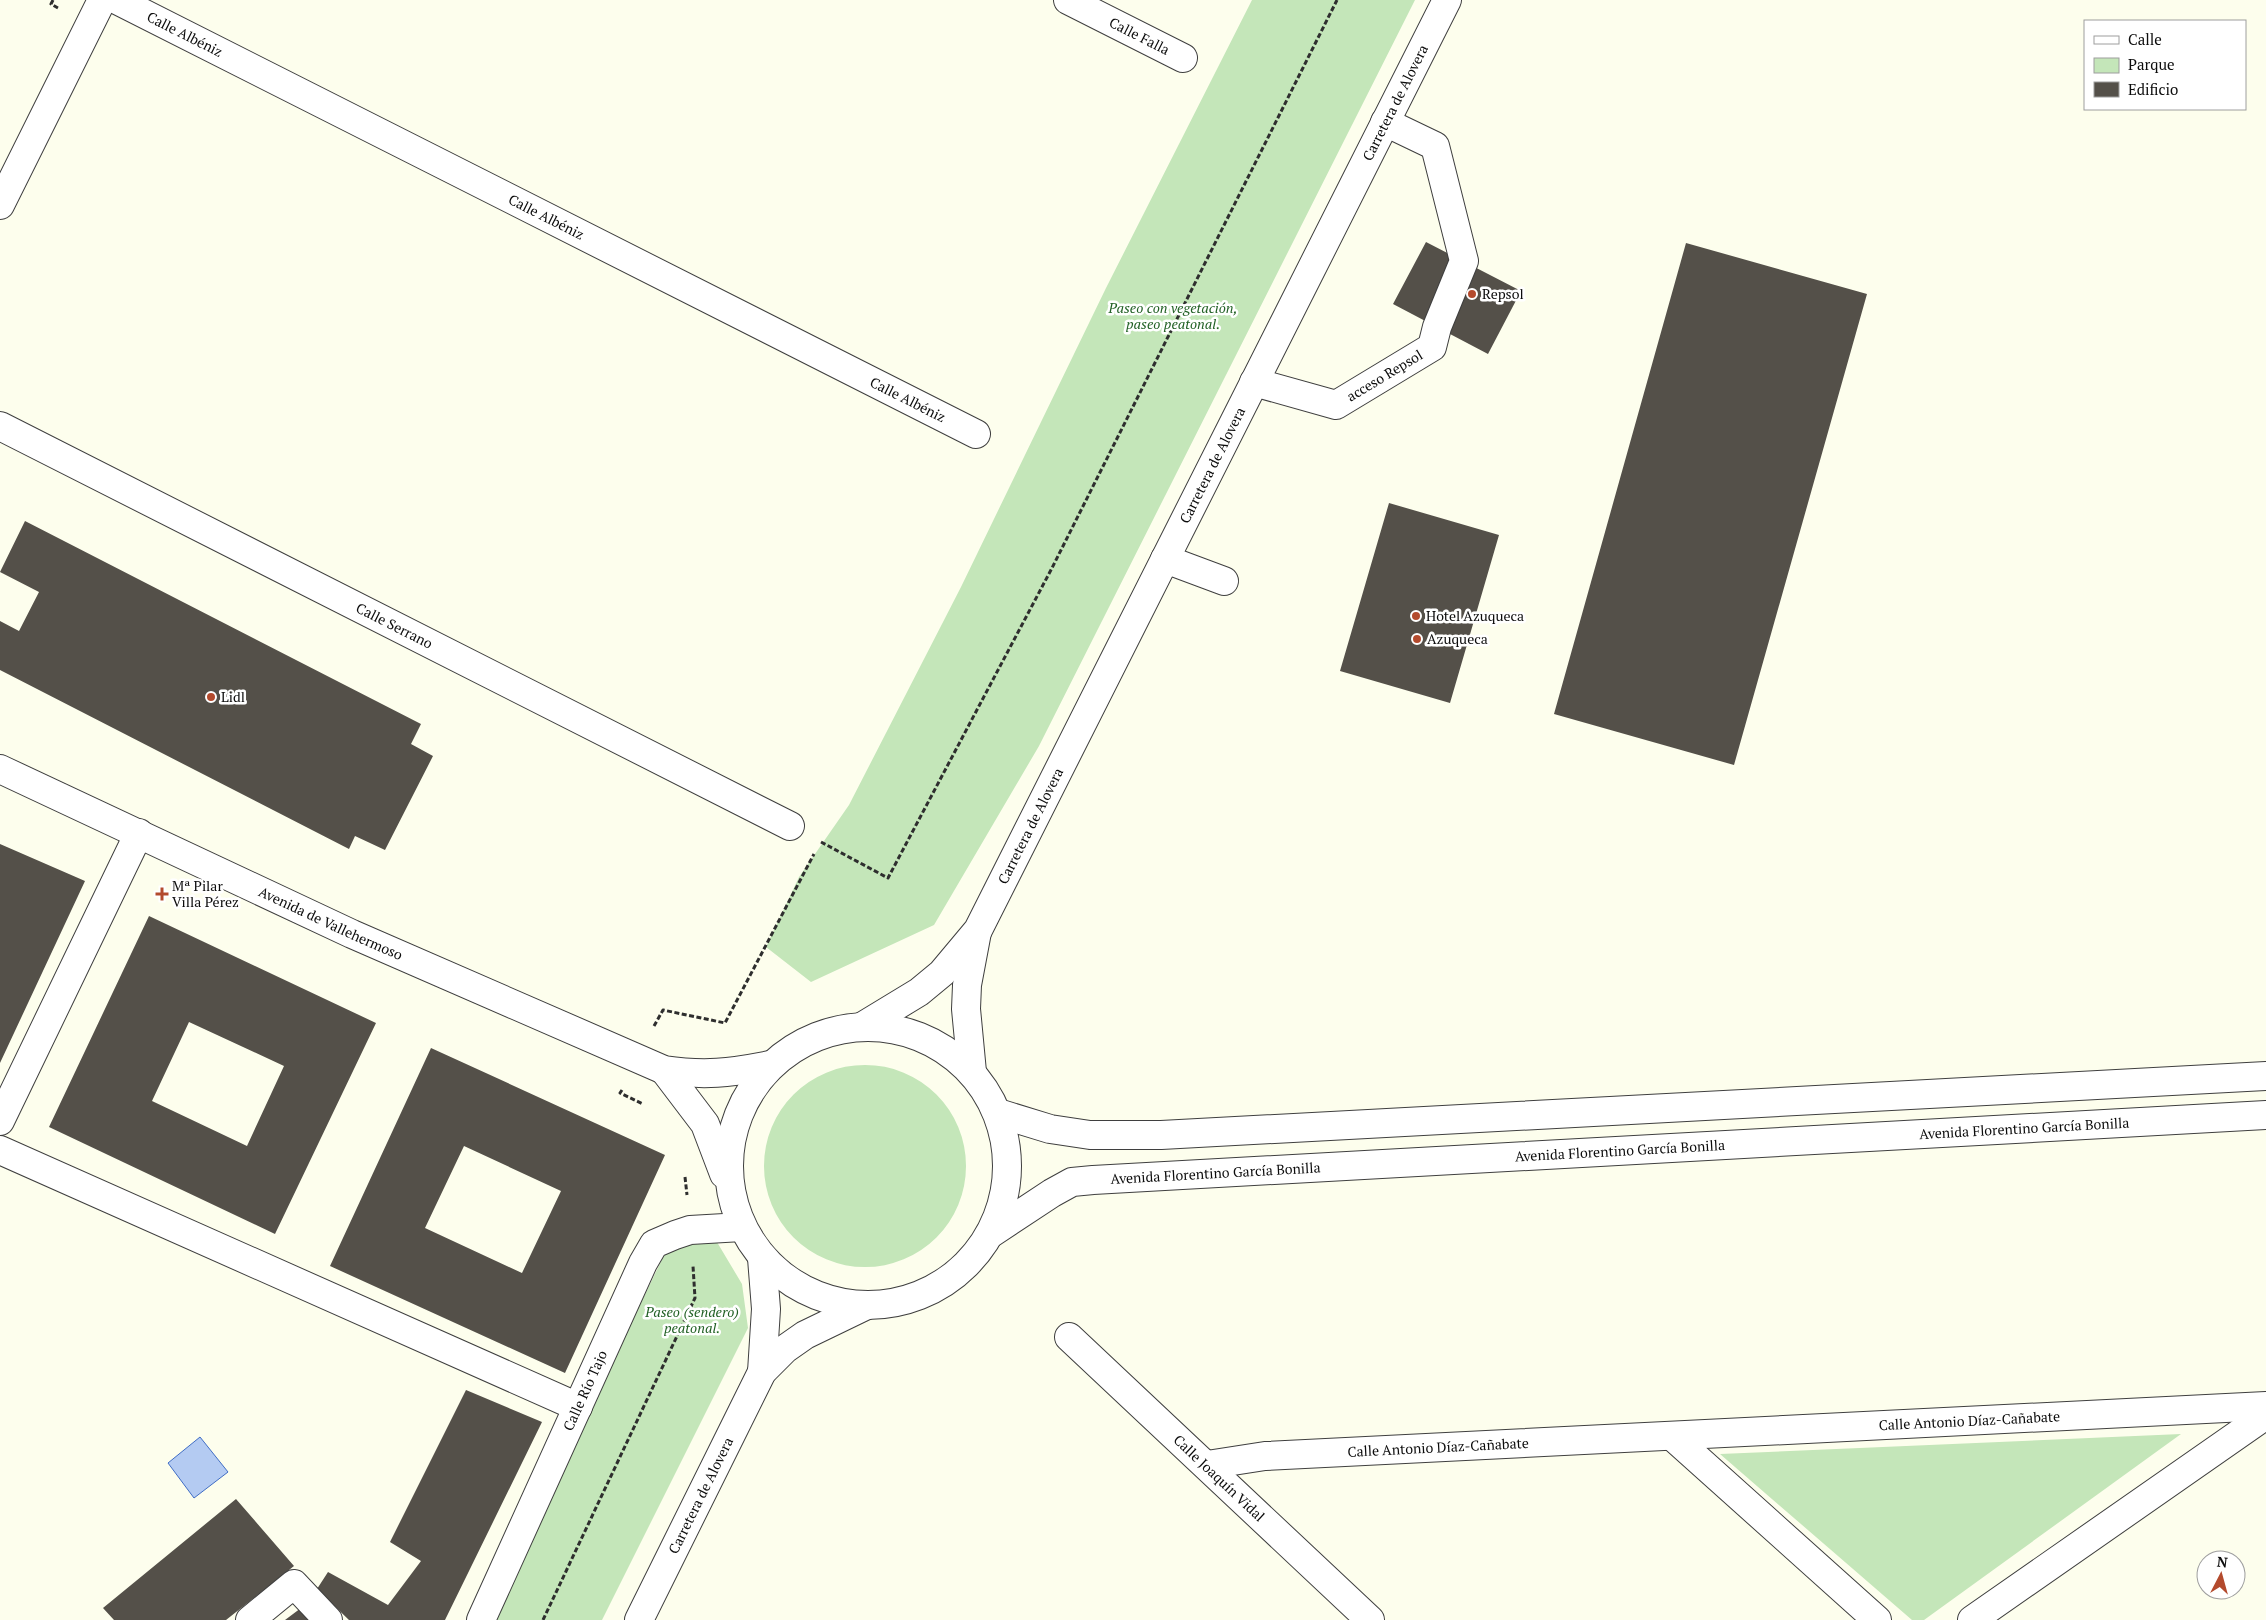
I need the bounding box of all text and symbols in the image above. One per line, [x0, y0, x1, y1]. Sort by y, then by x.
street label: Calle Albéniz [144, 7, 226, 61]
street label: Calle Falla [1106, 12, 1173, 59]
legend [2084, 20, 2246, 110]
text: Calle [2128, 29, 2162, 49]
street label: Carretera de Alovera [1358, 41, 1432, 164]
text: Parque [2128, 54, 2175, 74]
text: Edificio [2128, 79, 2178, 99]
street label: Calle Albéniz [505, 189, 588, 244]
place label: Repsol [1482, 284, 1524, 303]
marker: Repsol [1466, 288, 1478, 300]
park label: Paseo con vegetación, paseo peatonal. [1107, 298, 1238, 333]
street label: acceso Repsol [1343, 345, 1426, 405]
street label: Calle Albéniz [867, 372, 949, 426]
street label: Carretera de Alovera [1175, 404, 1249, 526]
street label: Calle Serrano [353, 598, 436, 653]
place label: Hotel Azuqueca [1426, 606, 1524, 625]
marker: Hotel Azuqueca [1410, 610, 1422, 622]
place label: Azuqueca [1427, 629, 1488, 648]
marker: Azuqueca [1411, 633, 1423, 645]
place label: Lidl [221, 687, 245, 706]
marker: Lidl [205, 691, 217, 703]
street label: Carretera de Alovera [993, 764, 1067, 887]
place label: Mª Pilar Villa Pérez [172, 876, 239, 911]
street label: Avenida de Vallehermoso [256, 882, 406, 964]
marker: Mª Pilar Villa Pérez [156, 888, 168, 900]
street label: Avenida Florentino García Bonilla [1919, 1113, 2130, 1143]
street label: Avenida Florentino García Bonilla [1514, 1135, 1725, 1166]
street label: Avenida Florentino García Bonilla [1110, 1157, 1321, 1188]
park label: Paseo (sendero) peatonal. [644, 1302, 739, 1337]
street label: Calle Río Tajo [558, 1347, 611, 1434]
street label: Calle Antonio Díaz-Cañabate [1878, 1406, 2061, 1434]
street label: Calle Joaquín Vidal [1170, 1430, 1269, 1525]
street label: Calle Antonio Díaz-Cañabate [1347, 1433, 1529, 1461]
street label: Carretera de Alovera [663, 1434, 737, 1557]
north arrow [2196, 1550, 2246, 1600]
text: N [2216, 1552, 2229, 1572]

